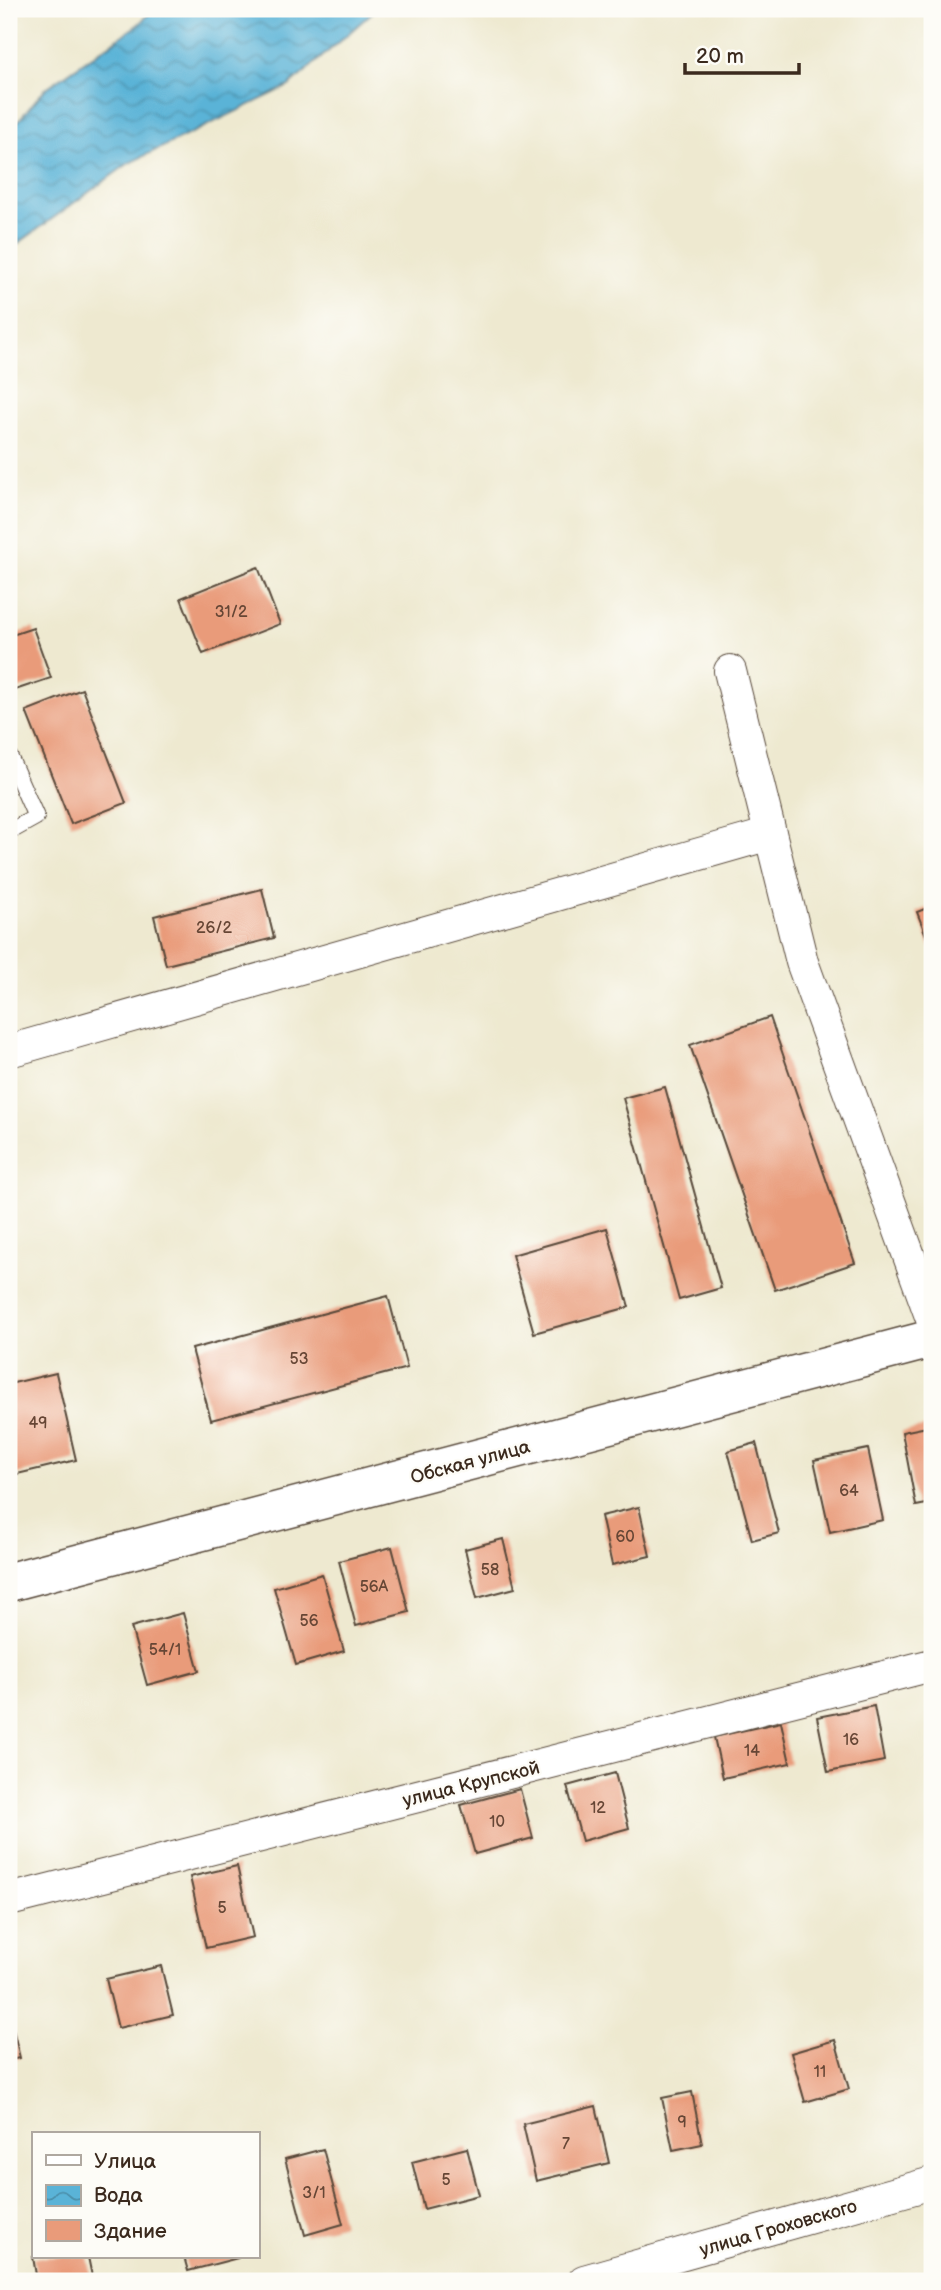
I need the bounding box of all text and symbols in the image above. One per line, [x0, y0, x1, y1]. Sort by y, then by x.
scale bar [685, 32, 799, 76]
text: 20 m [696, 44, 744, 69]
house number: 31/2 [215, 603, 248, 622]
house number: 26/2 [196, 919, 233, 938]
house number: 53 [289, 1350, 309, 1369]
house number: 49 [28, 1414, 48, 1433]
street label: Обская улица [408, 1435, 533, 1489]
house number: 64 [839, 1482, 859, 1501]
house number: 60 [615, 1528, 635, 1547]
house number: 58 [481, 1561, 499, 1580]
house number: 56А [360, 1578, 389, 1597]
house number: 56 [300, 1612, 319, 1631]
house number: 54/1 [149, 1641, 181, 1660]
house number: 16 [843, 1731, 859, 1750]
house number: 14 [744, 1742, 760, 1761]
street label: улица Крупской [401, 1756, 542, 1813]
house number: 12 [590, 1799, 606, 1818]
house number: 10 [489, 1813, 505, 1832]
house number: 5 [217, 1899, 227, 1918]
house number: 11 [814, 2063, 826, 2082]
house number: 9 [677, 2113, 687, 2132]
legend [32, 2132, 259, 2258]
house number: 7 [562, 2135, 570, 2154]
text: Улица [94, 2149, 157, 2174]
house number: 5 [441, 2171, 451, 2190]
text: Вода [94, 2183, 143, 2208]
house number: 3/1 [302, 2184, 326, 2203]
street label: улица Гроховского [697, 2195, 860, 2262]
text: Здание [94, 2219, 167, 2244]

